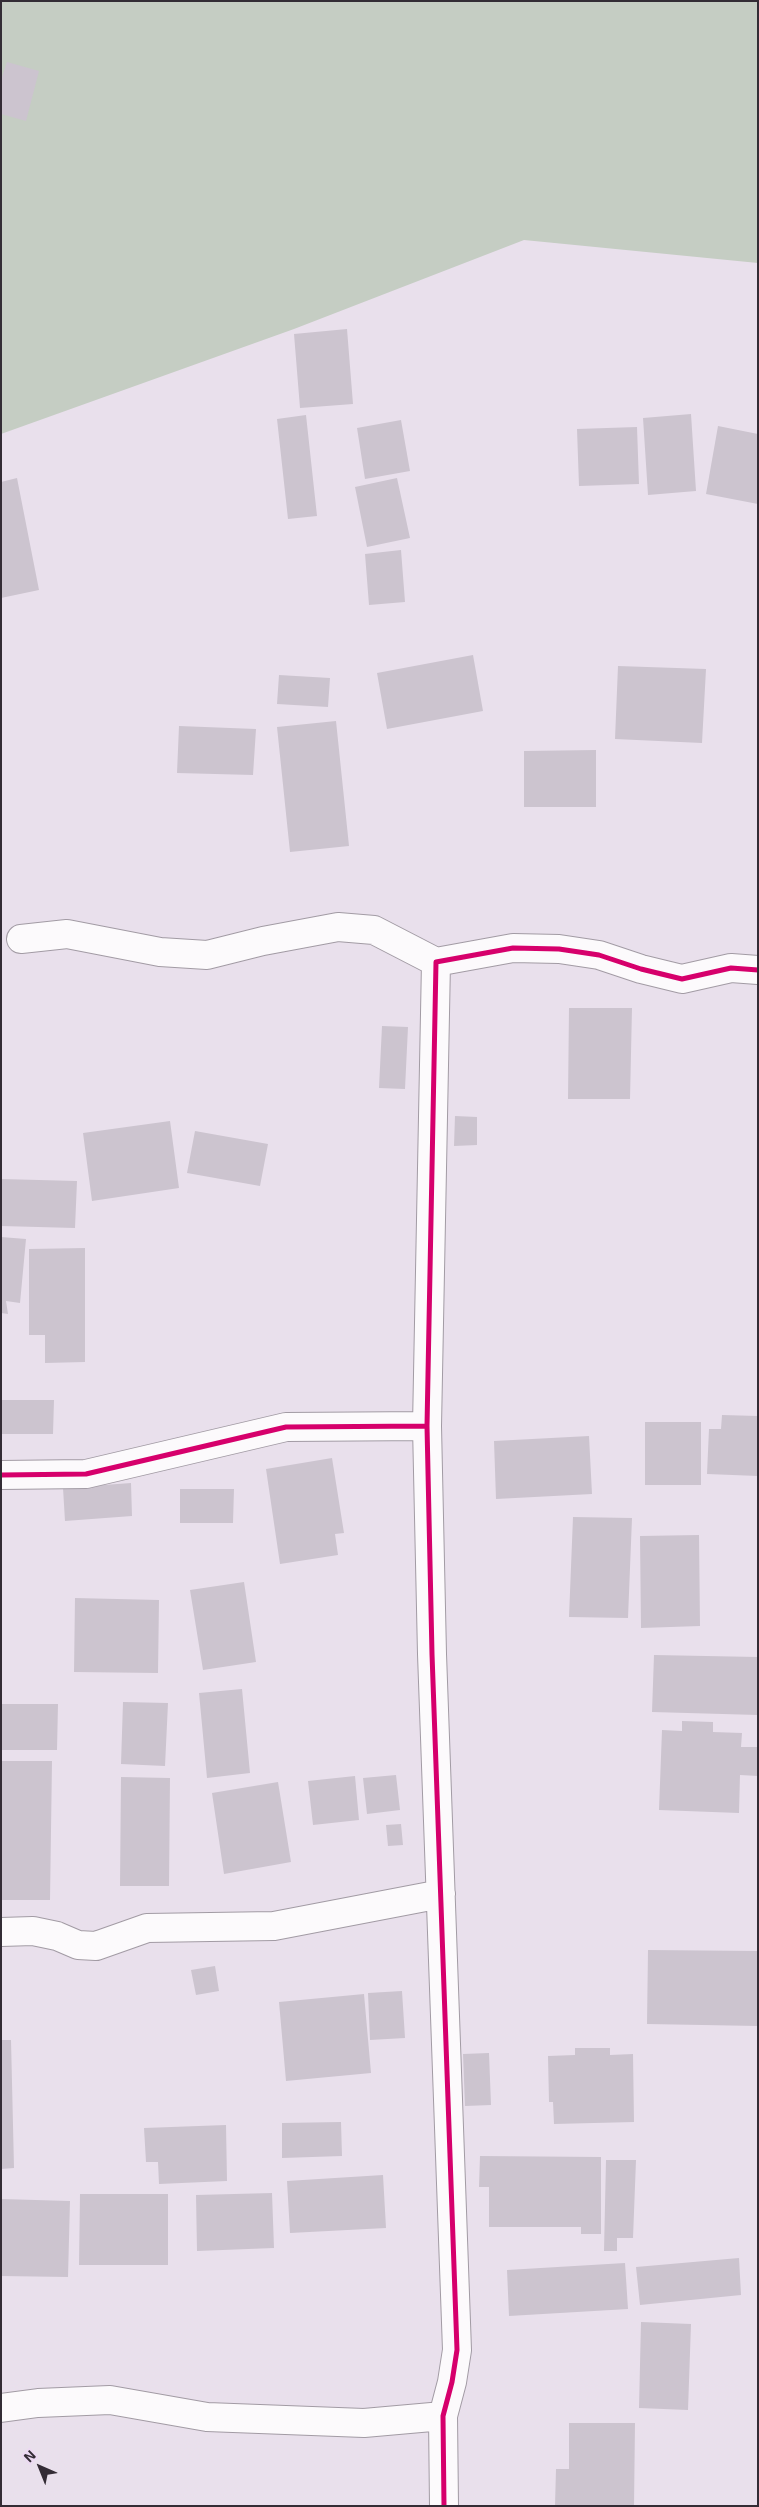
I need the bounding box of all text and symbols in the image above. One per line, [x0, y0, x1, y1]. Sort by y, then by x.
north arrow [15, 2442, 65, 2492]
text: N [20, 2446, 39, 2465]

